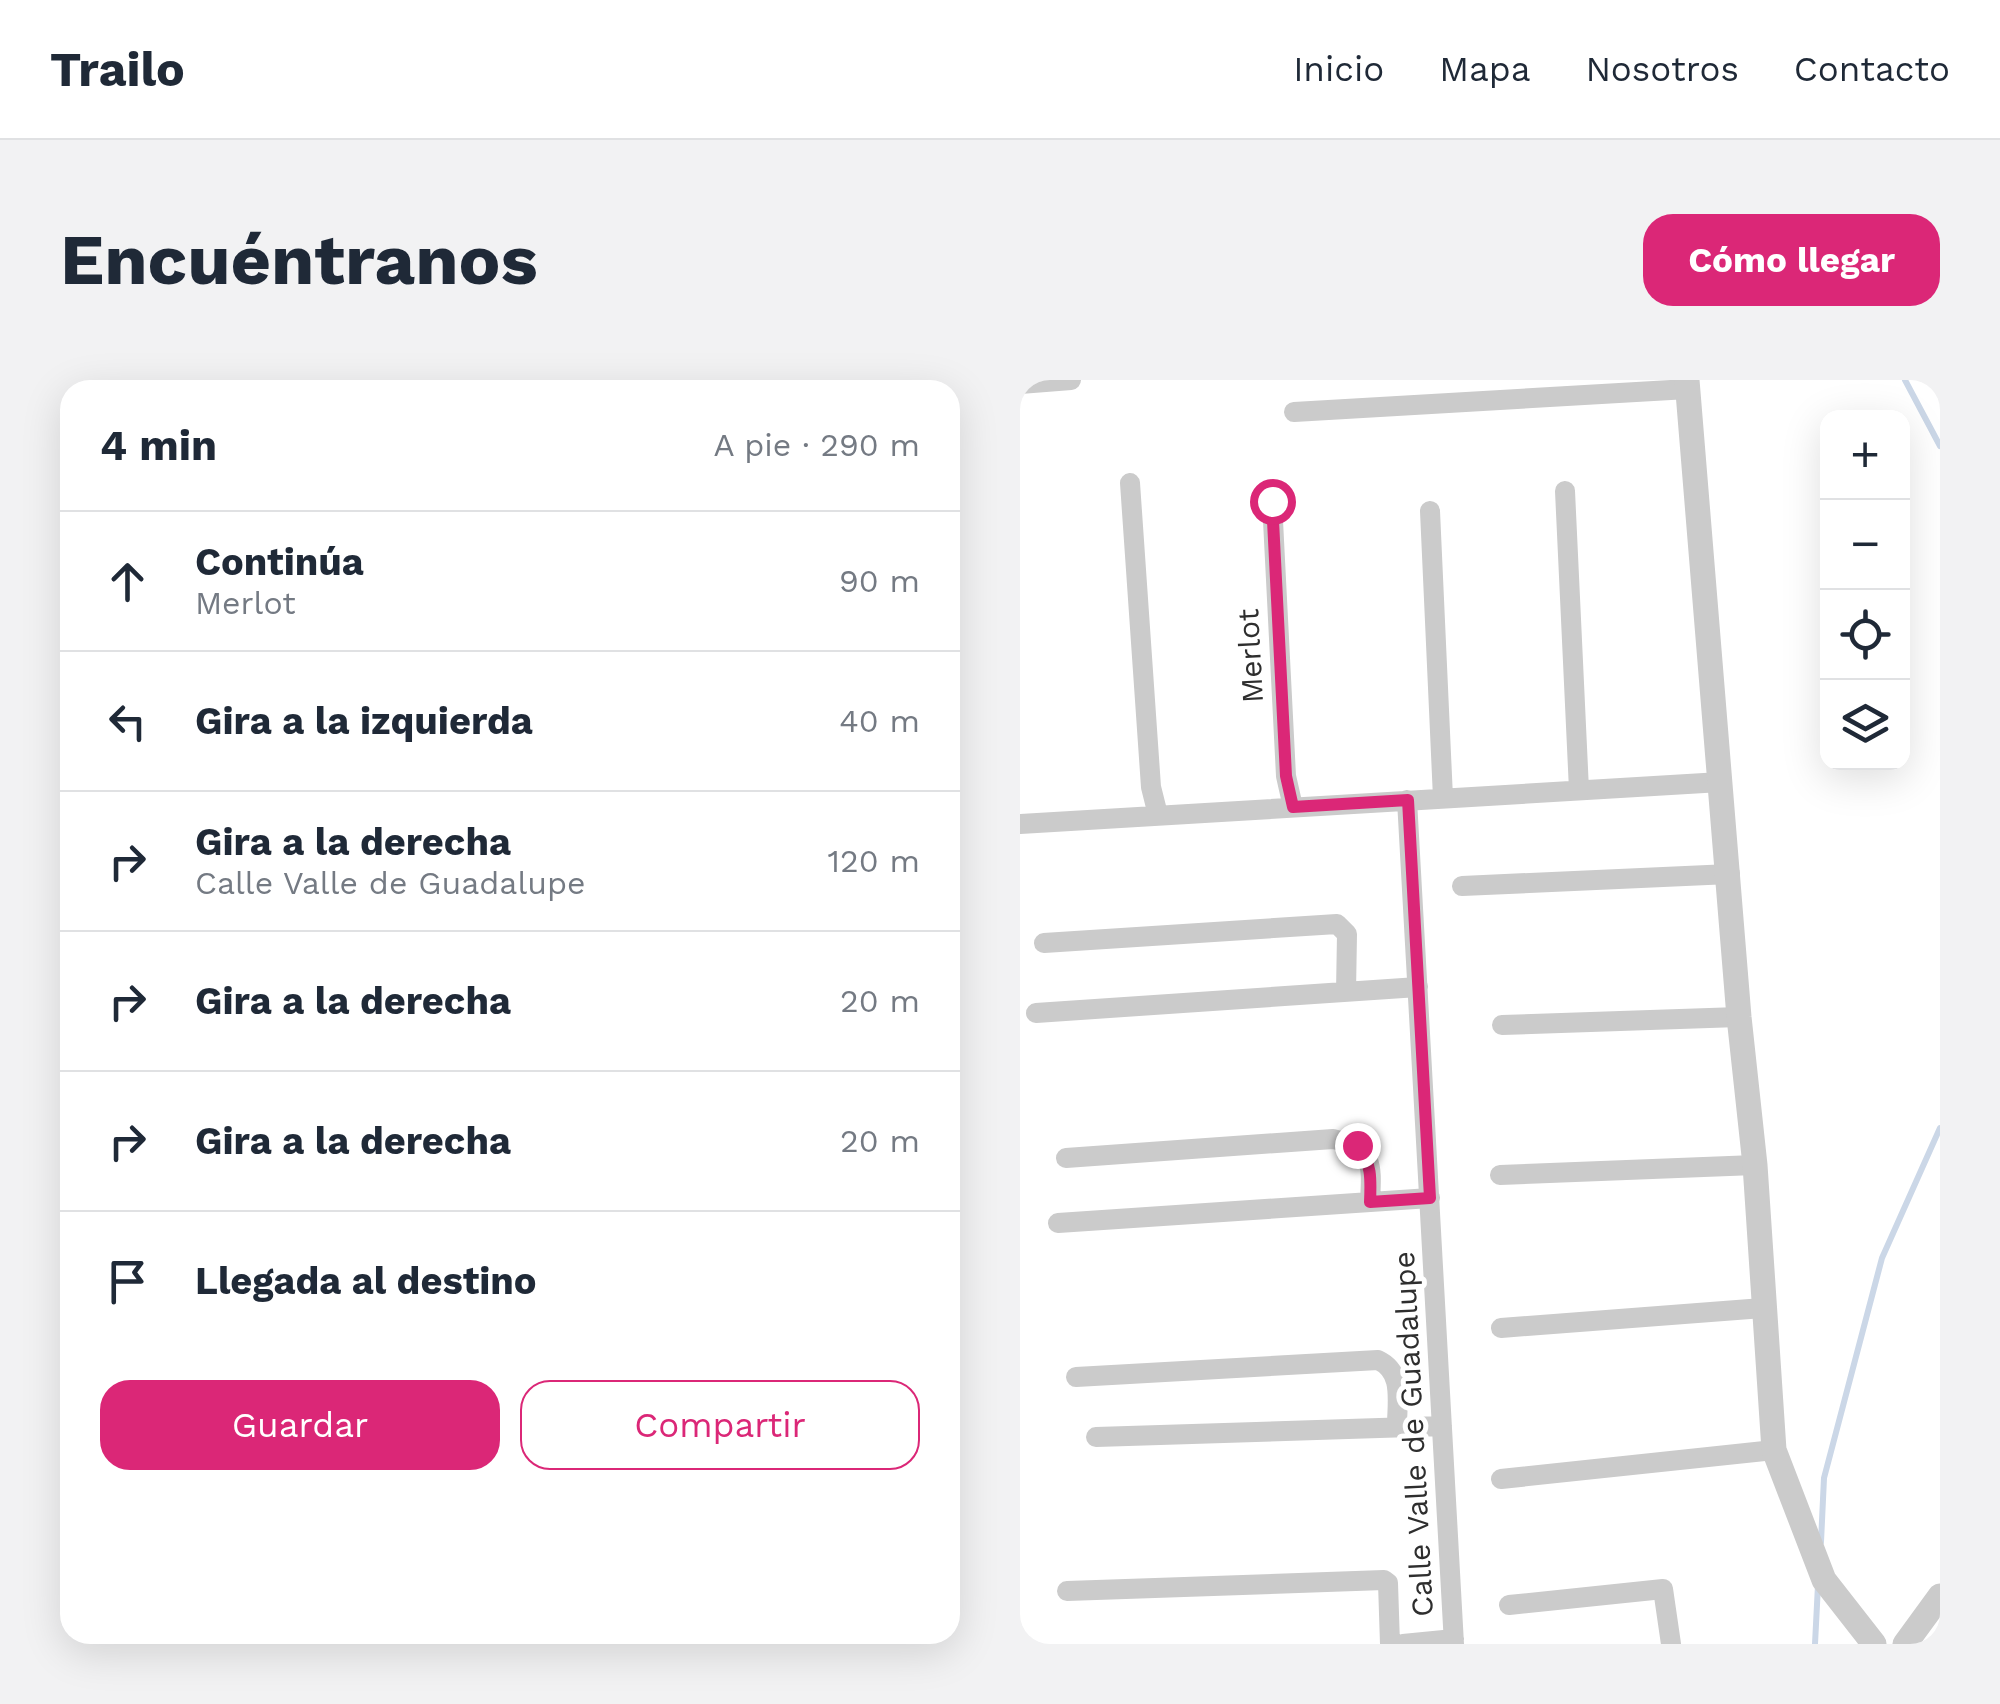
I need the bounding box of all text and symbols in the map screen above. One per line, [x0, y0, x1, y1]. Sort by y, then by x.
text: Trailo [50, 41, 185, 98]
text: Inicio [1293, 48, 1384, 90]
text: Mapa [1439, 48, 1530, 90]
text: Nosotros [1585, 48, 1739, 90]
text: Contacto [1794, 48, 1950, 90]
button: Cómo llegar [1643, 214, 1940, 306]
text: Encuéntranos [60, 219, 538, 301]
map controls [1820, 410, 1910, 770]
button: + [1820, 410, 1910, 500]
text: 4 min [100, 421, 217, 470]
text: A pie · 290 m [713, 426, 920, 464]
route start [1250, 479, 1296, 525]
button: − [1820, 500, 1910, 590]
text: Continúa [195, 540, 364, 584]
icon: ahead [100, 554, 155, 609]
text: 90 m [839, 562, 920, 600]
text: Merlot [195, 584, 296, 622]
button: locate [1820, 590, 1910, 680]
street label: Merlot [1230, 608, 1270, 704]
button: layers [1820, 680, 1910, 770]
icon: left [100, 694, 155, 749]
text: Gira a la izquierda [195, 699, 533, 743]
text: 40 m [839, 702, 920, 740]
text: Gira a la derecha [195, 820, 511, 864]
icon: right [100, 834, 155, 889]
text: 120 m [828, 842, 920, 880]
text: Calle Valle de Guadalupe [195, 864, 586, 902]
icon: right [100, 974, 155, 1029]
text: Gira a la derecha [195, 979, 511, 1023]
text: 20 m [840, 982, 920, 1020]
icon: right [100, 1114, 155, 1169]
text: Gira a la derecha [195, 1119, 511, 1163]
text: 20 m [840, 1122, 920, 1160]
route end [1335, 1123, 1381, 1169]
street label: Calle Valle de Guadalupe [1386, 1250, 1440, 1618]
icon: arrive [100, 1254, 155, 1309]
text: Llegada al destino [195, 1259, 537, 1303]
button: Guardar [100, 1380, 500, 1470]
button: Compartir [520, 1380, 920, 1470]

